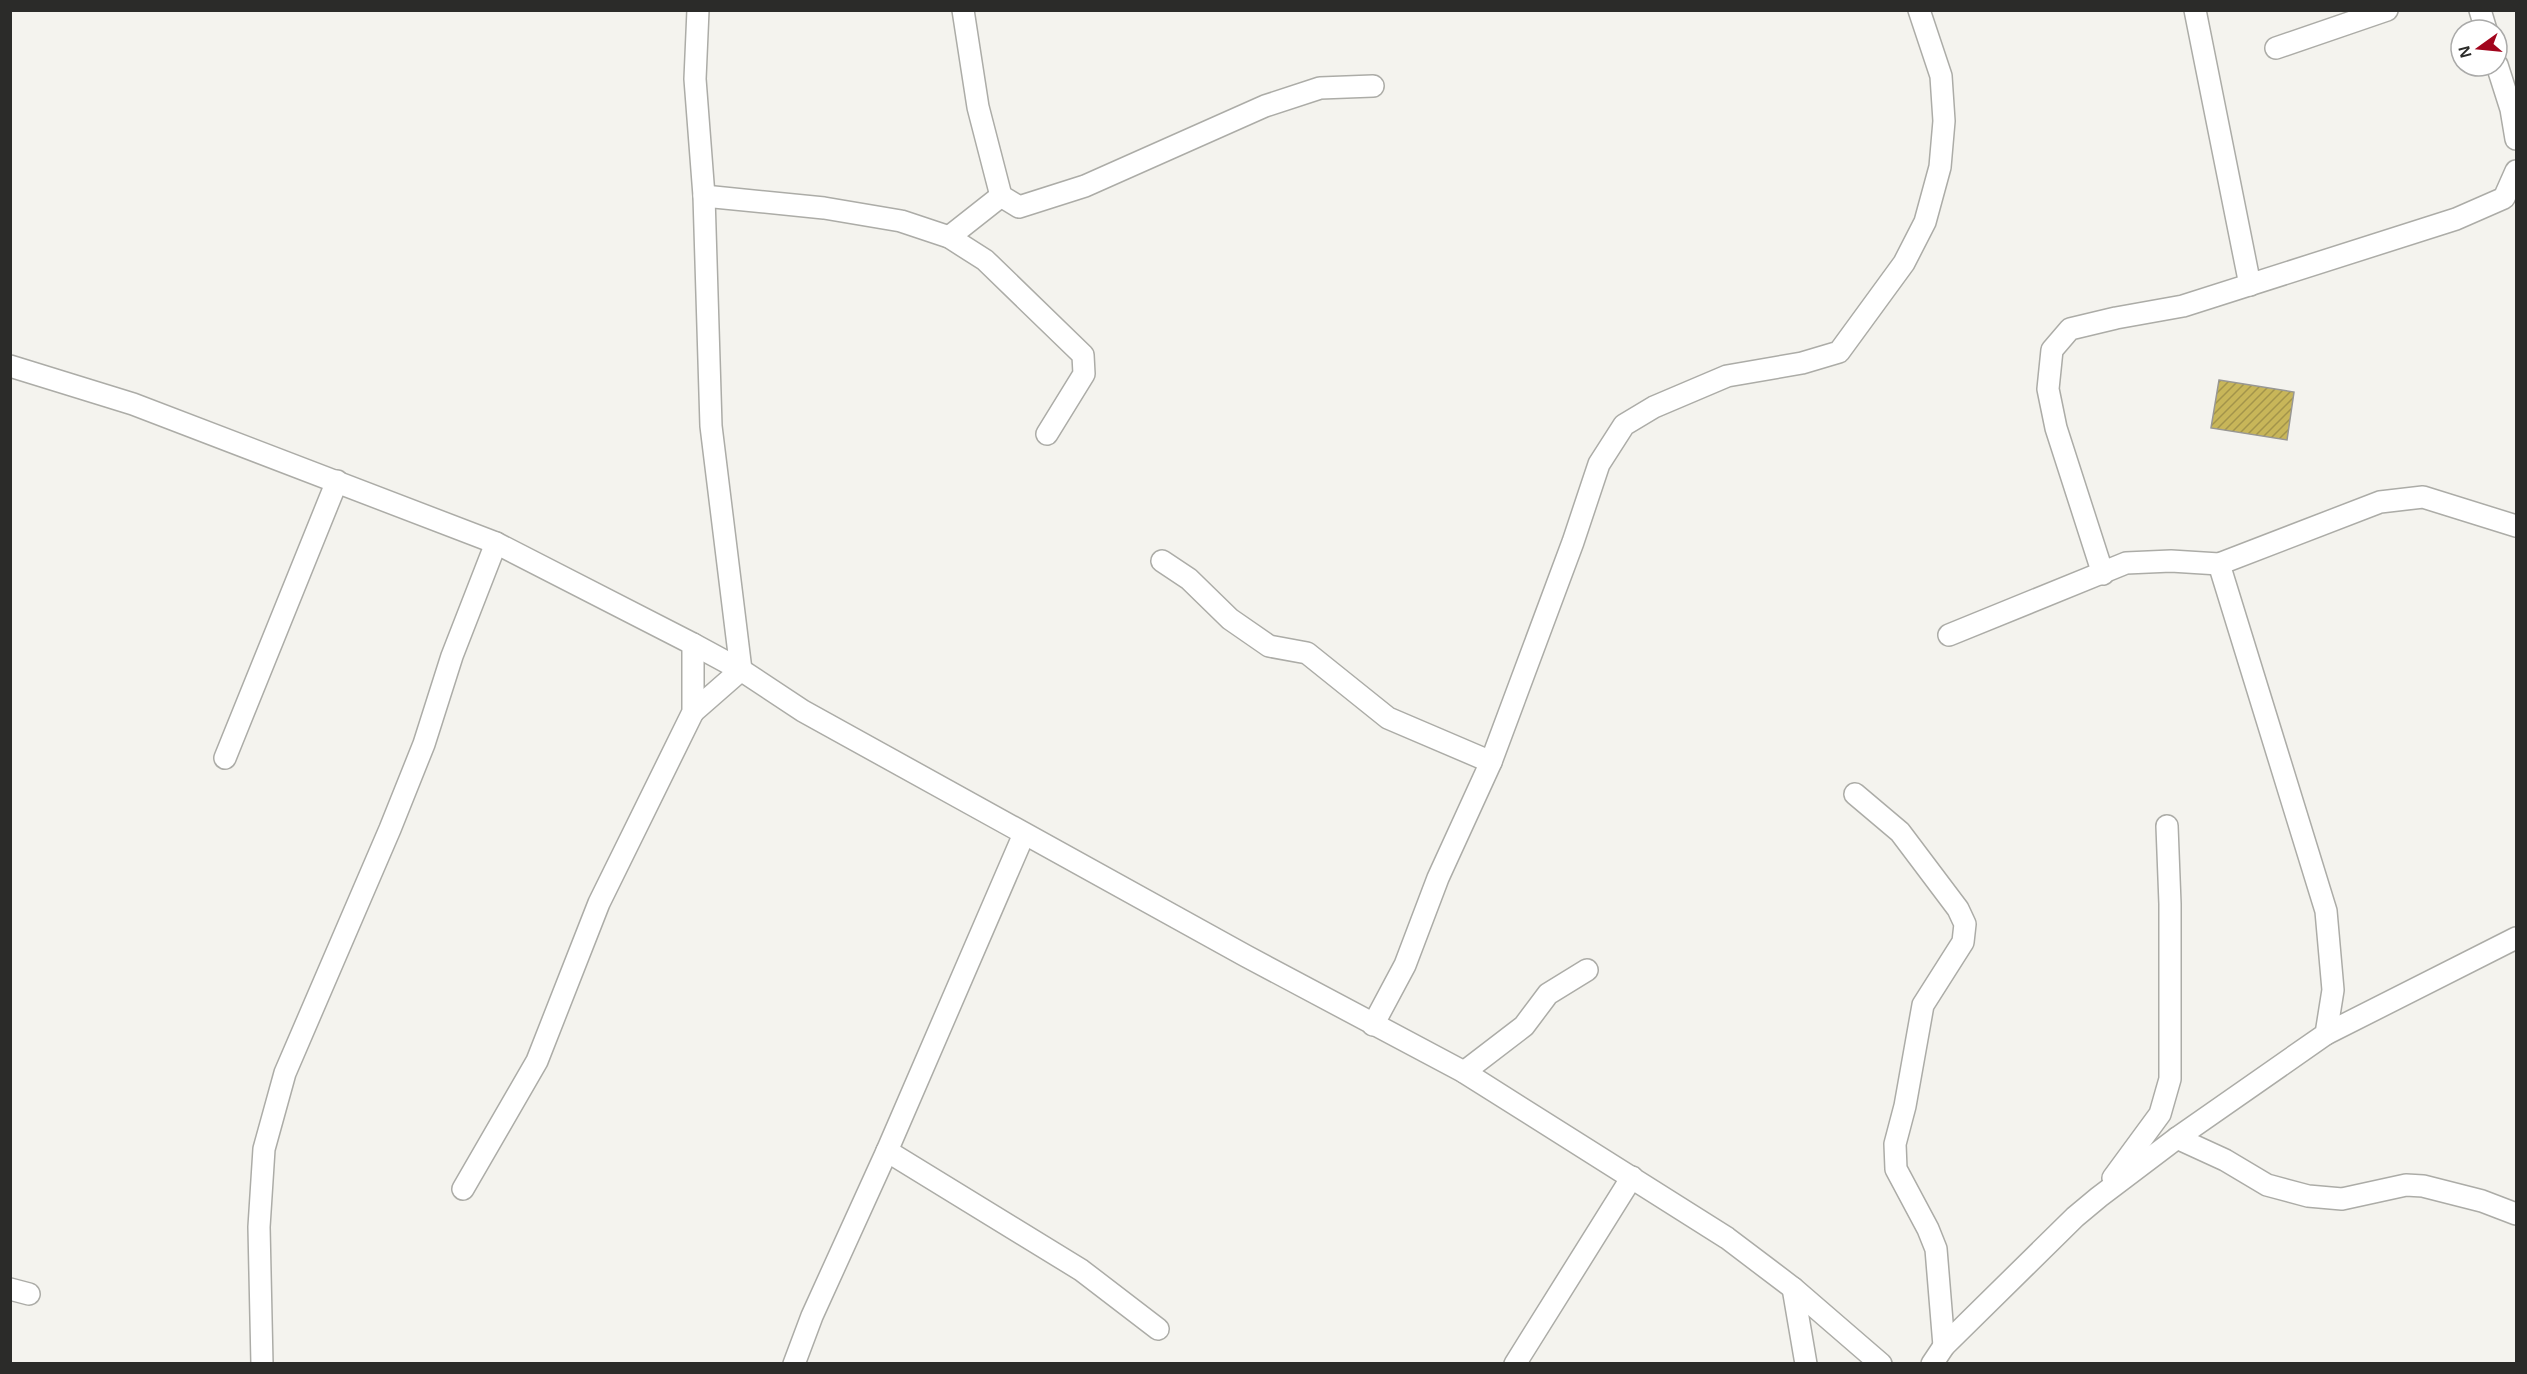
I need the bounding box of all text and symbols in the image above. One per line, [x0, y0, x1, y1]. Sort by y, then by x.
north arrow [2449, 18, 2509, 78]
text: N [2455, 44, 2475, 60]

